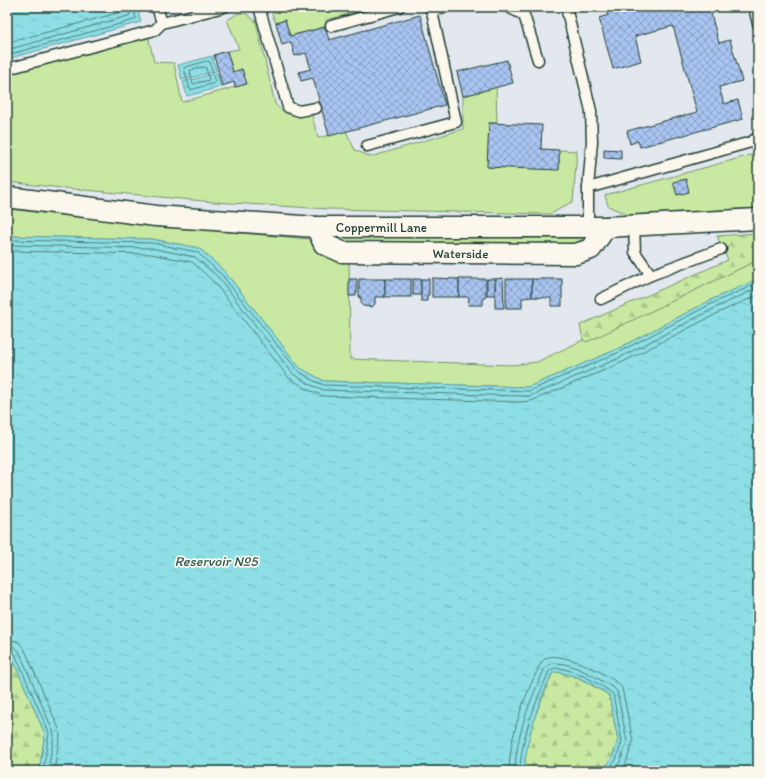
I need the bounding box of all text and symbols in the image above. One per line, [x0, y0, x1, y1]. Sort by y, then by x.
street label: Coppermill Lane [336, 220, 427, 235]
street label: Waterside [433, 246, 488, 261]
water label: Reservoir №5 [174, 553, 259, 570]

